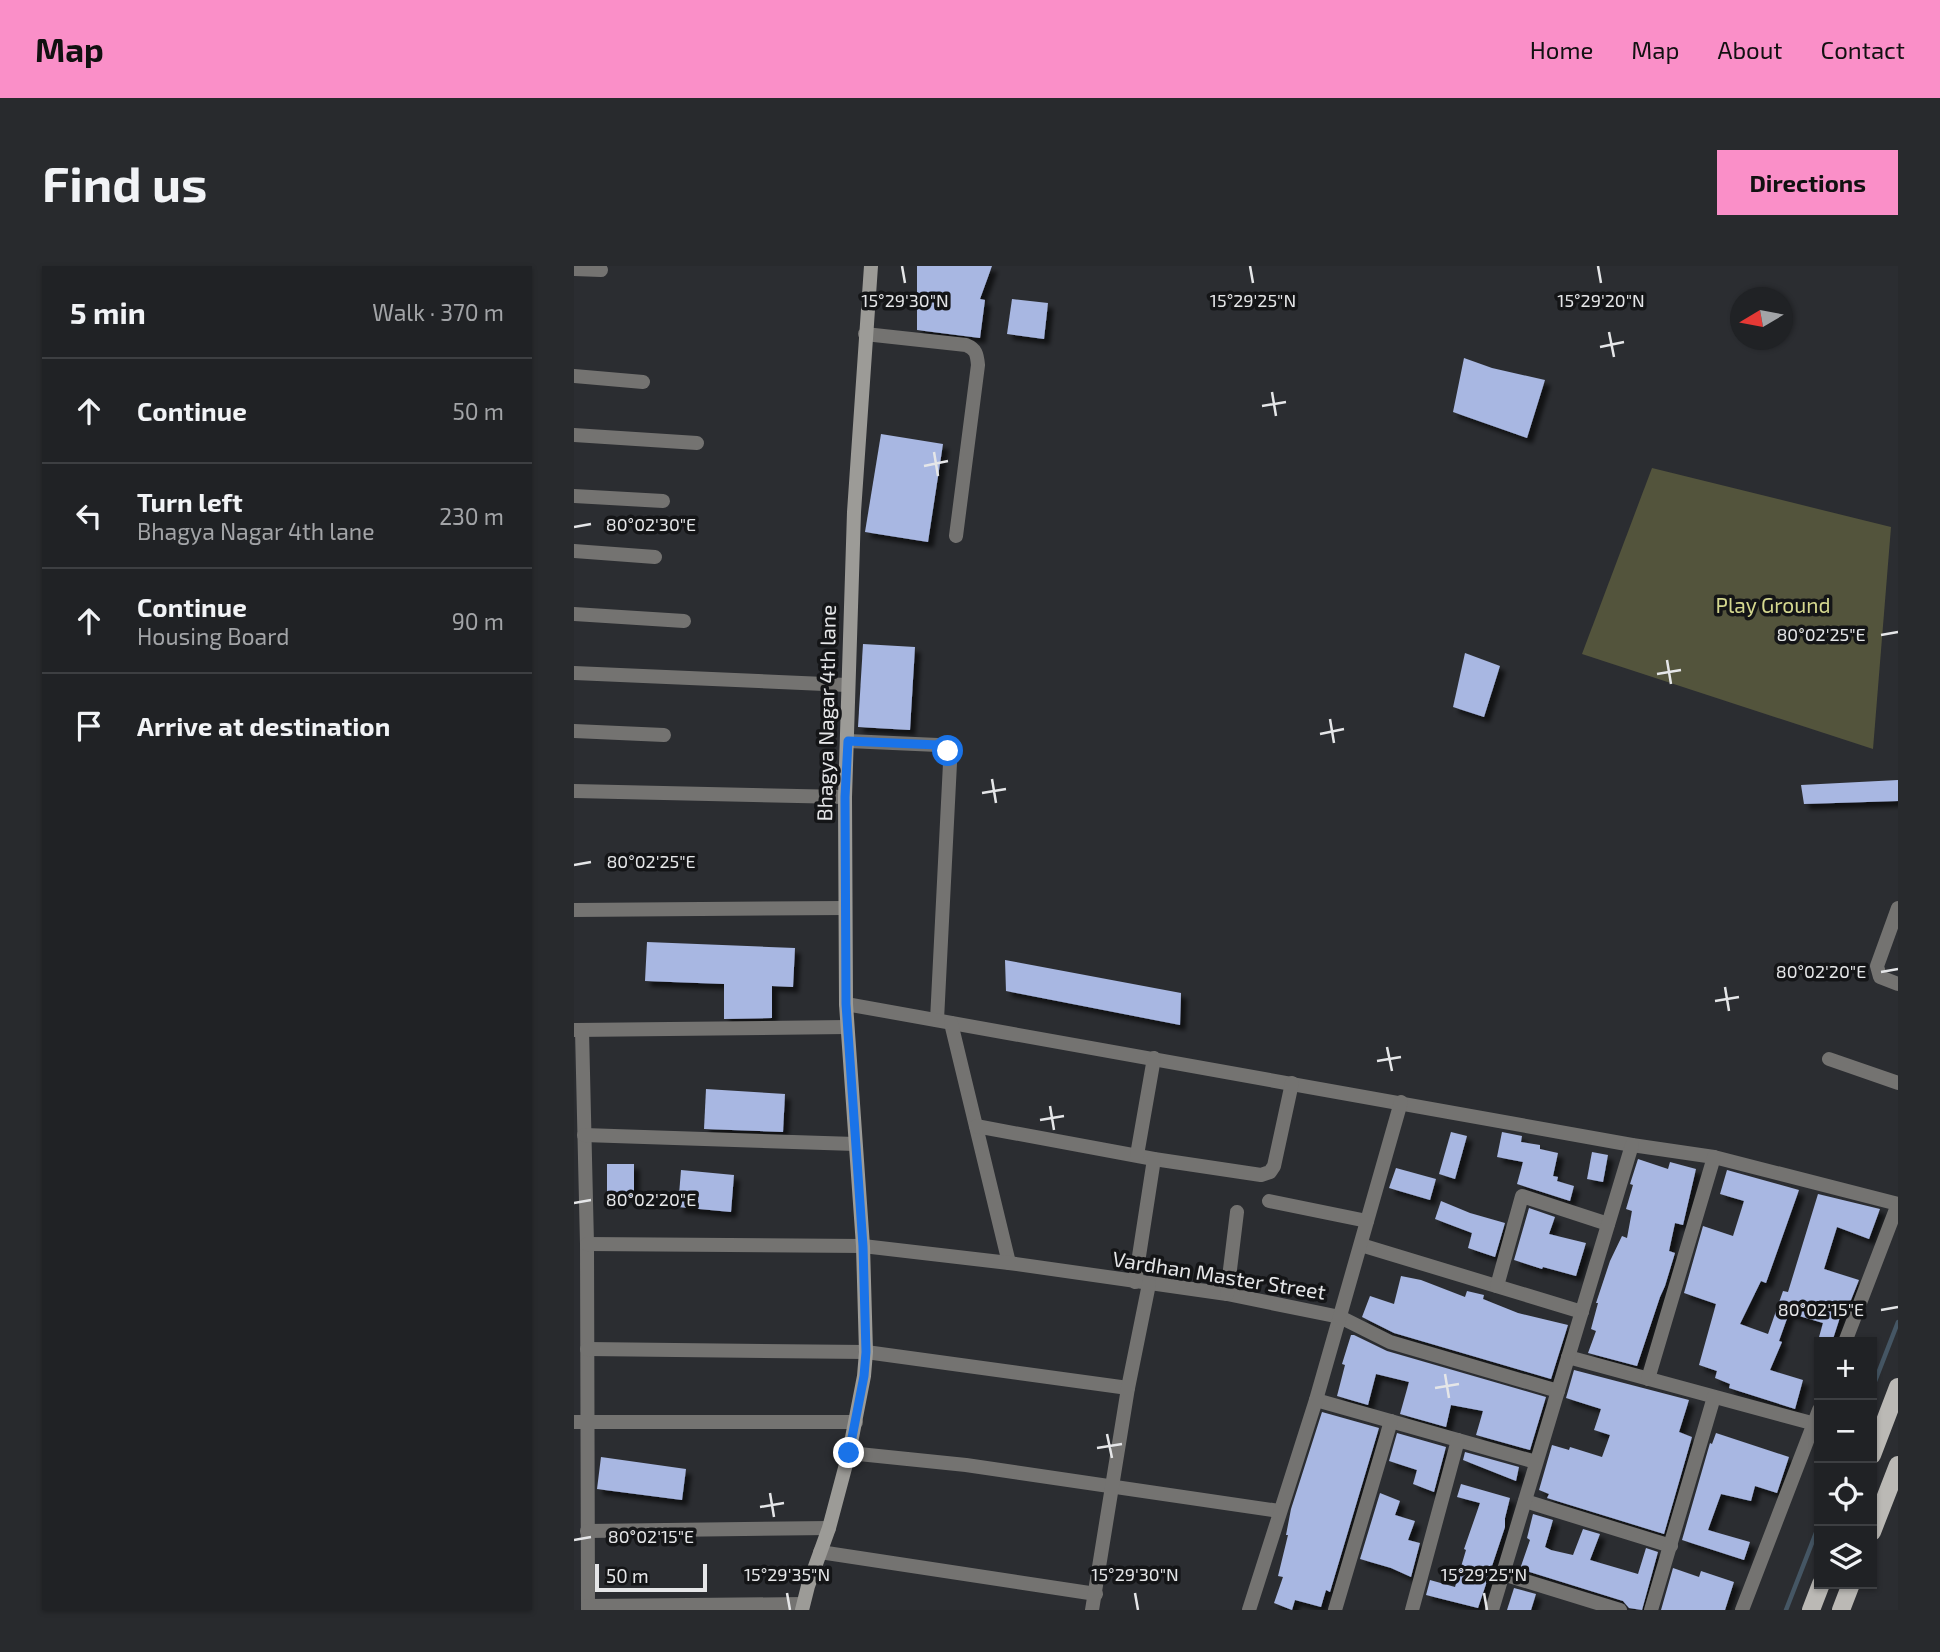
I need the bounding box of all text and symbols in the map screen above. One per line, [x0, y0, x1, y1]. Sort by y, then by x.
text: Map [35, 29, 104, 69]
text: Home [1530, 35, 1593, 64]
text: Map [1631, 35, 1679, 64]
text: About [1717, 35, 1783, 64]
text: Contact [1821, 35, 1905, 64]
button: Directions [1717, 150, 1898, 215]
text: Find us [42, 153, 207, 212]
north arrow [1730, 287, 1793, 350]
text: 15°29'30"N [861, 289, 949, 311]
text: 15°29'25"N [1210, 289, 1296, 311]
text: 15°29'20"N [1557, 289, 1645, 311]
text: 5 min [70, 294, 146, 330]
text: Walk · 370 m [372, 298, 504, 326]
icon: ahead [70, 392, 108, 430]
text: Continue [137, 395, 247, 426]
text: 50 m [453, 397, 504, 425]
text: Turn left [137, 486, 243, 517]
icon: left [70, 497, 108, 535]
text: 230 m [439, 502, 504, 530]
text: 80°02'30"E [606, 513, 696, 535]
text: Bhagya Nagar 4th lane [137, 517, 375, 545]
text: Continue [137, 591, 247, 622]
park label: Play Ground [1716, 592, 1830, 617]
icon: ahead [70, 602, 108, 640]
street label: Bhagya Nagar 4th lane [811, 604, 840, 822]
text: 90 m [452, 607, 504, 635]
text: Housing Board [137, 622, 289, 650]
text: 80°02'25"E [1776, 623, 1866, 645]
icon: arrive [70, 707, 108, 745]
text: Arrive at destination [137, 710, 390, 741]
route start [932, 735, 963, 766]
text: 80°02'25"E [606, 850, 696, 872]
text: 80°02'20"E [1776, 960, 1866, 982]
text: 80°02'20"E [606, 1188, 696, 1210]
street label: Vardhan Master Street [1111, 1245, 1328, 1304]
text: 80°02'15"E [1778, 1298, 1864, 1320]
map controls [1814, 1337, 1877, 1589]
button: + [1814, 1337, 1877, 1400]
button: − [1814, 1400, 1877, 1463]
route end [833, 1437, 864, 1468]
button: locate [1814, 1463, 1877, 1526]
text: 80°02'15"E [608, 1525, 694, 1547]
button: layers [1814, 1526, 1877, 1589]
scale bar [595, 1561, 707, 1593]
text: 15°29'35"N [744, 1563, 830, 1585]
text: 15°29'30"N [1091, 1563, 1179, 1585]
text: 15°29'25"N [1441, 1563, 1527, 1585]
text: 50 m [606, 1564, 649, 1587]

